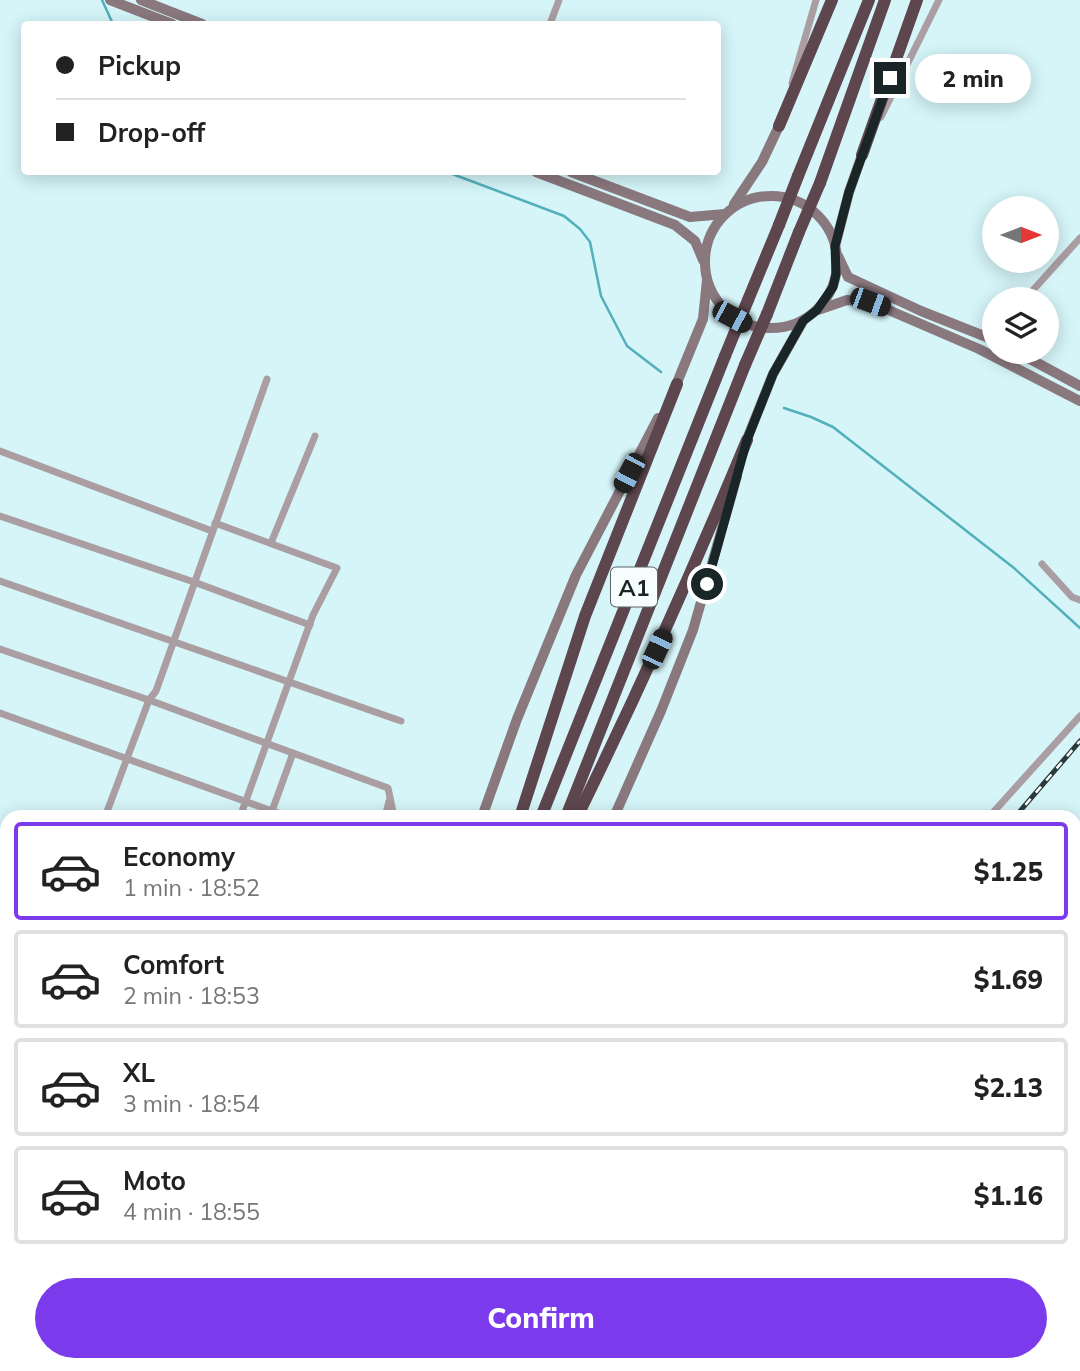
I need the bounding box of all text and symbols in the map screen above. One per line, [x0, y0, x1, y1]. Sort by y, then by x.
text: Pickup [98, 49, 181, 82]
callout: 2 min [914, 54, 1030, 102]
route end [874, 62, 906, 94]
text: 2 min [942, 64, 1004, 93]
text: Drop-off [98, 116, 205, 149]
north arrow [982, 196, 1059, 273]
map controls [982, 196, 1059, 364]
car [847, 285, 894, 319]
button: layers [982, 287, 1059, 364]
car [709, 298, 756, 336]
car [610, 450, 649, 496]
road number: A1 [611, 568, 657, 607]
route start [691, 568, 723, 600]
car [639, 626, 676, 672]
icon: car [39, 840, 102, 903]
text: Economy [123, 840, 235, 873]
text: $1.25 [974, 855, 1043, 888]
text: 1 min · 18:52 [123, 873, 260, 902]
icon: car [39, 948, 102, 1011]
text: Comfort [123, 948, 224, 981]
text: $1.69 [974, 963, 1043, 996]
text: 2 min · 18:53 [123, 981, 260, 1010]
icon: car [39, 1056, 102, 1119]
text: XL [123, 1056, 155, 1089]
text: $2.13 [974, 1071, 1043, 1104]
text: 3 min · 18:54 [123, 1089, 260, 1118]
icon: car [39, 1164, 102, 1227]
text: Moto [123, 1164, 186, 1197]
text: $1.16 [974, 1179, 1043, 1212]
text: 4 min · 18:55 [123, 1197, 260, 1226]
button: Confirm [35, 1278, 1047, 1358]

